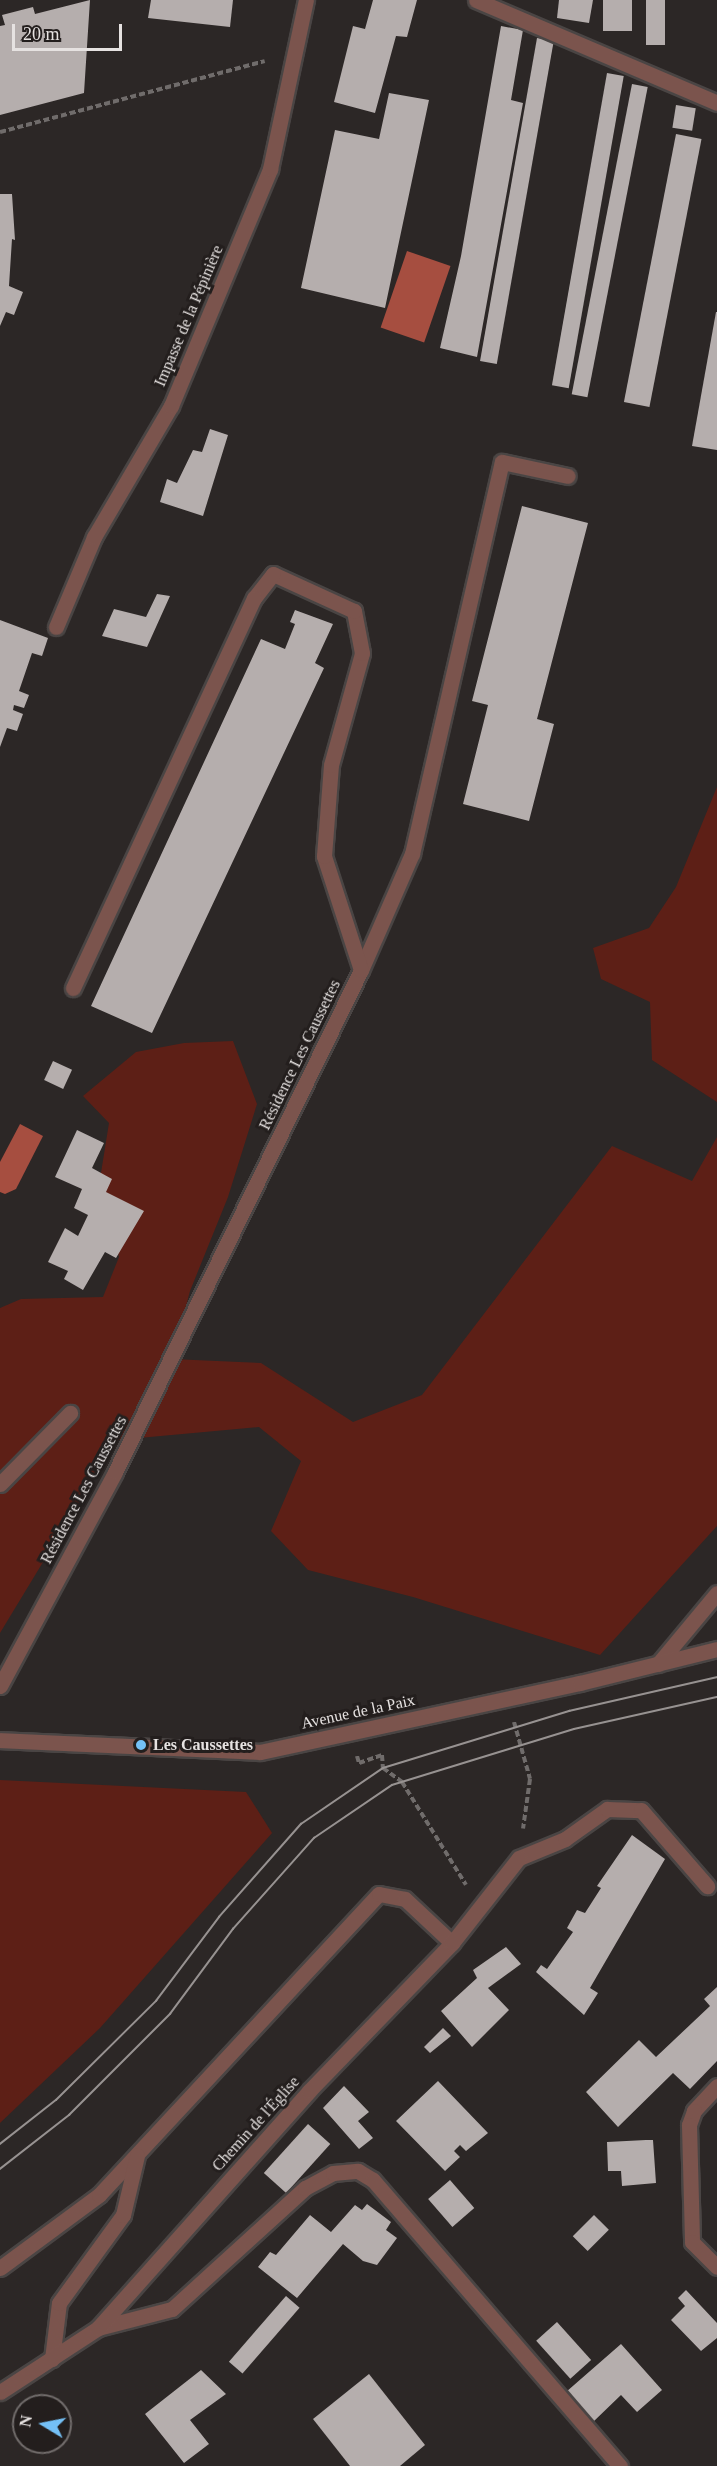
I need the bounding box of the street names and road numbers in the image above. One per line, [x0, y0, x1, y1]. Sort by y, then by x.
street label: Impasse de la Pépinière [151, 243, 227, 389]
street label: Résidence Les Caussettes [255, 977, 345, 1133]
street label: Résidence Les Caussettes [37, 1413, 131, 1567]
street label: Avenue de la Paix [299, 1691, 417, 1733]
street label: Chemin de l'Église [208, 2073, 304, 2175]

